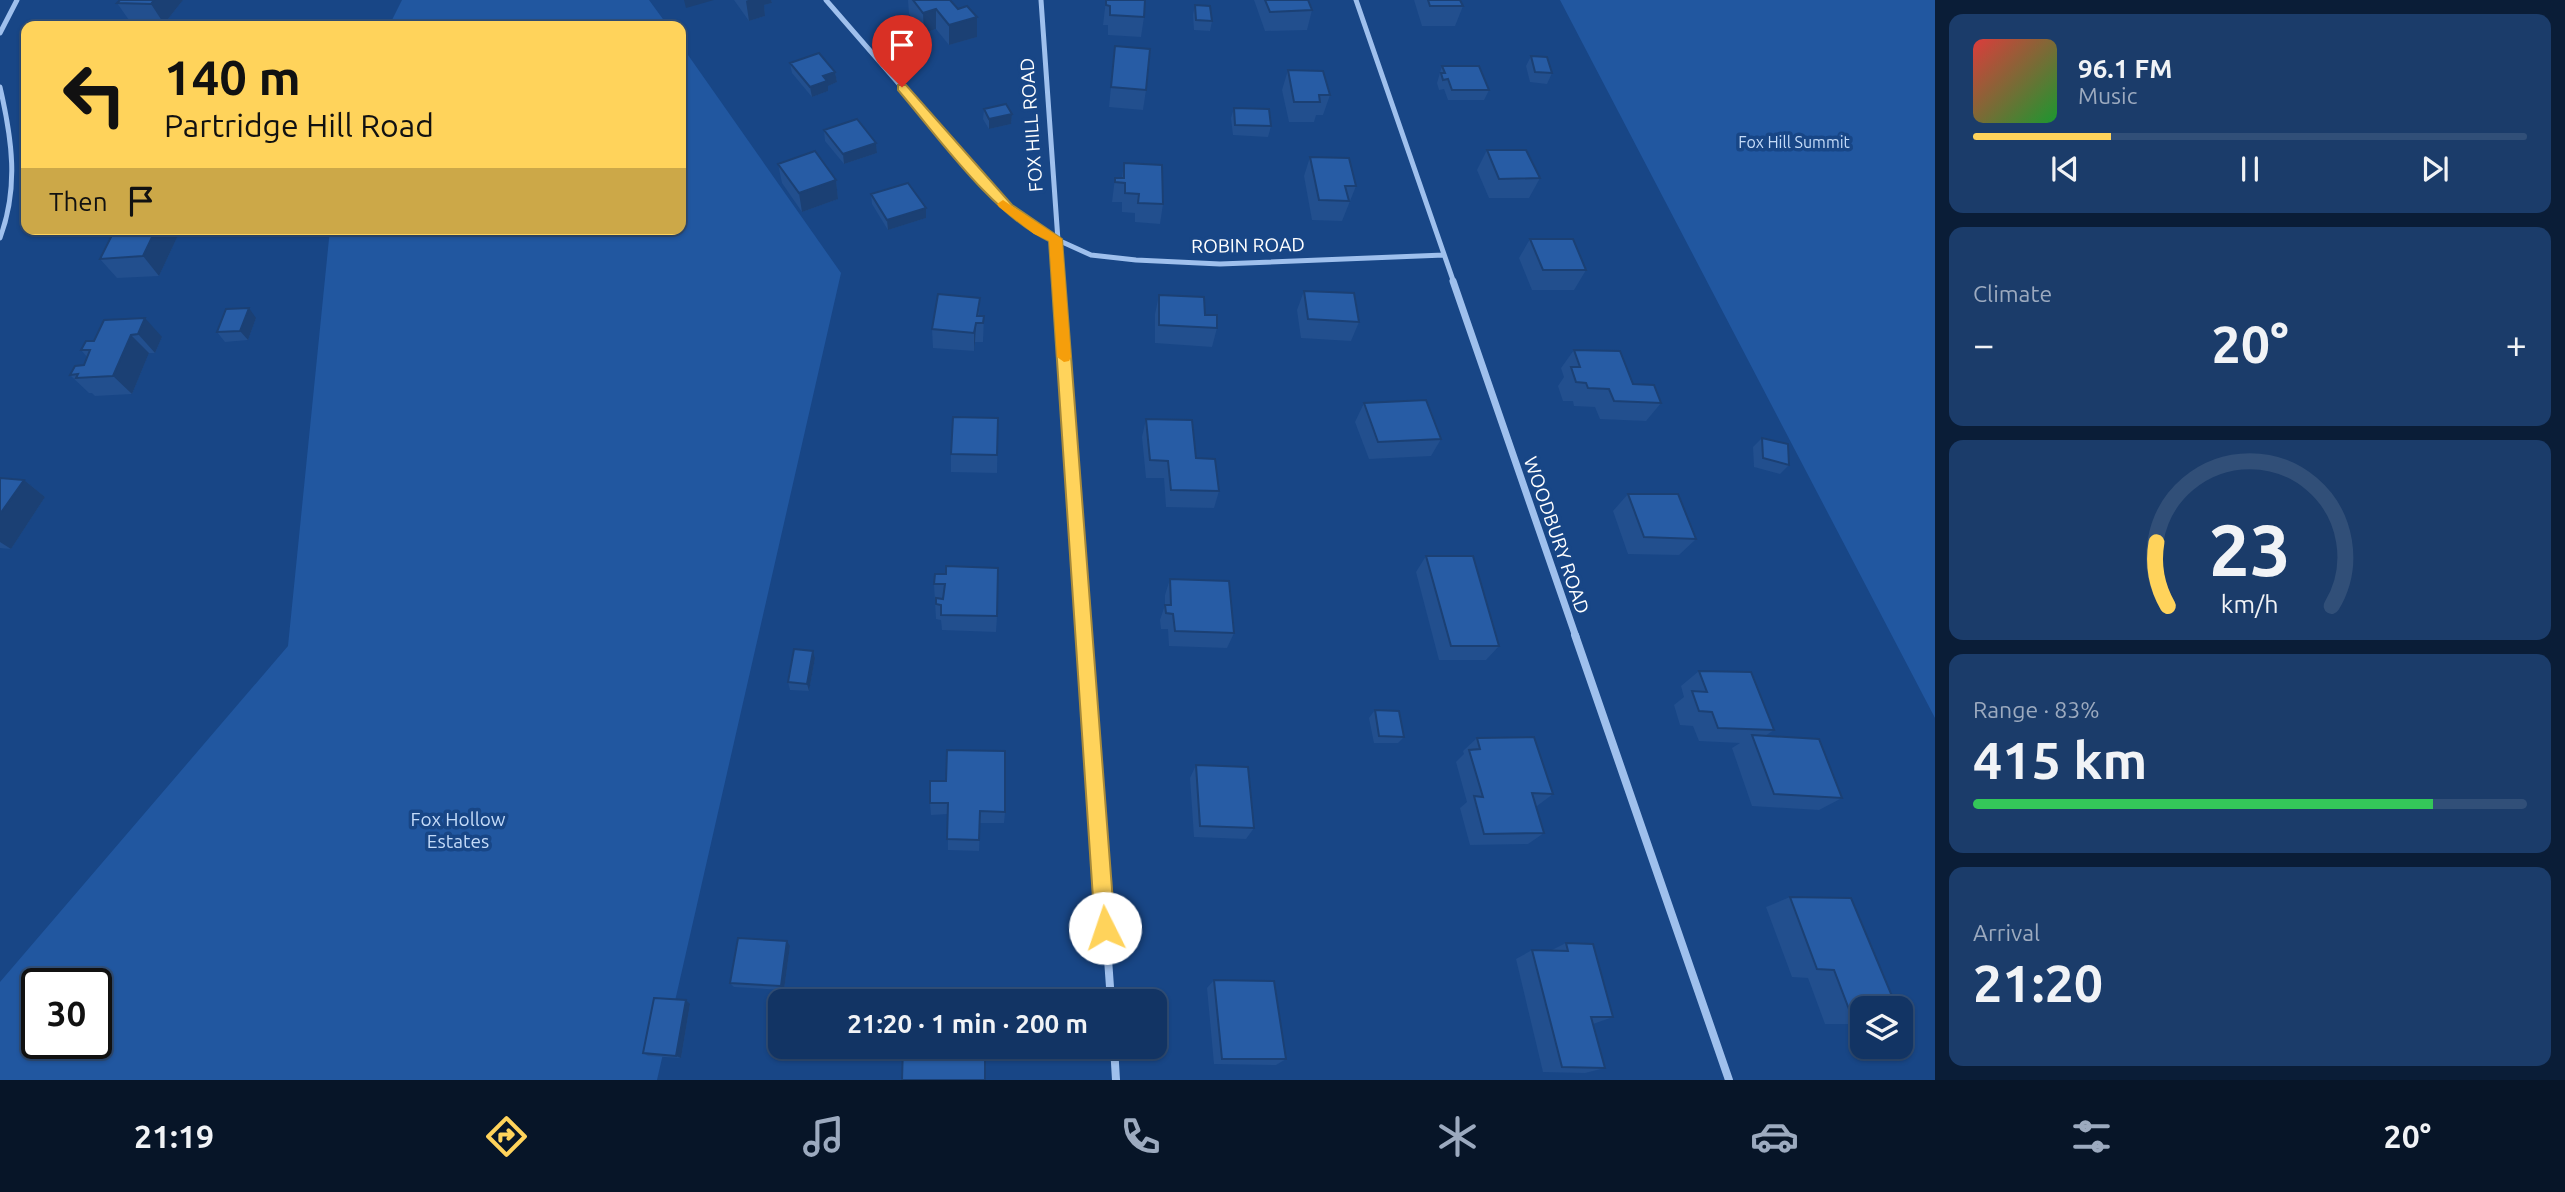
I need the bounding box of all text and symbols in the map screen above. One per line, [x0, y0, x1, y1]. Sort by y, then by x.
pin [872, 15, 932, 87]
icon: arrive [883, 26, 921, 64]
icon: left [49, 49, 140, 140]
text: 140 m [164, 49, 301, 104]
text: 96.1 FM [2078, 54, 2172, 83]
street label: FOX HILL ROAD [1015, 57, 1047, 193]
text: Music [2078, 83, 2137, 108]
text: Partridge Hill Road [164, 107, 434, 143]
park label: Fox Hill Summit [1738, 133, 1851, 151]
icon: previous [2046, 150, 2084, 188]
icon: pause [2231, 150, 2269, 188]
icon: next [2416, 150, 2454, 188]
icon: arrive [122, 182, 160, 220]
text: Then [49, 187, 108, 216]
street label: ROBIN ROAD [1191, 233, 1305, 257]
text: Climate [1973, 281, 2052, 306]
text: 20° [2211, 315, 2289, 373]
text: − [1973, 323, 1994, 365]
text: + [2506, 323, 2527, 365]
street label: WOODBURY ROAD [1520, 454, 1594, 616]
text: 23 [2209, 508, 2291, 590]
text: km/h [2221, 590, 2279, 618]
text: Range · 83% [1973, 697, 2100, 722]
text: 415 km [1973, 731, 2147, 789]
park label: Fox Hollow Estates [410, 808, 506, 852]
position arrow [1068, 891, 1142, 965]
text: Arrival [1973, 920, 2040, 945]
text: 21:20 [1973, 954, 2103, 1012]
speed limit sign: 30 [21, 968, 112, 1059]
map controls [1850, 996, 1913, 1059]
button: layers [1850, 996, 1913, 1059]
text: 21:20 · 1 min · 200 m [847, 1009, 1088, 1038]
icon: directions [482, 1112, 531, 1161]
icon: music [799, 1112, 848, 1161]
icon: phone [1116, 1112, 1165, 1161]
icon: climate [1433, 1112, 1482, 1161]
icon: car [1750, 1112, 1799, 1161]
icon: filters [2067, 1112, 2116, 1161]
text: 21:19 [134, 1118, 214, 1154]
text: 20° [2384, 1118, 2431, 1154]

